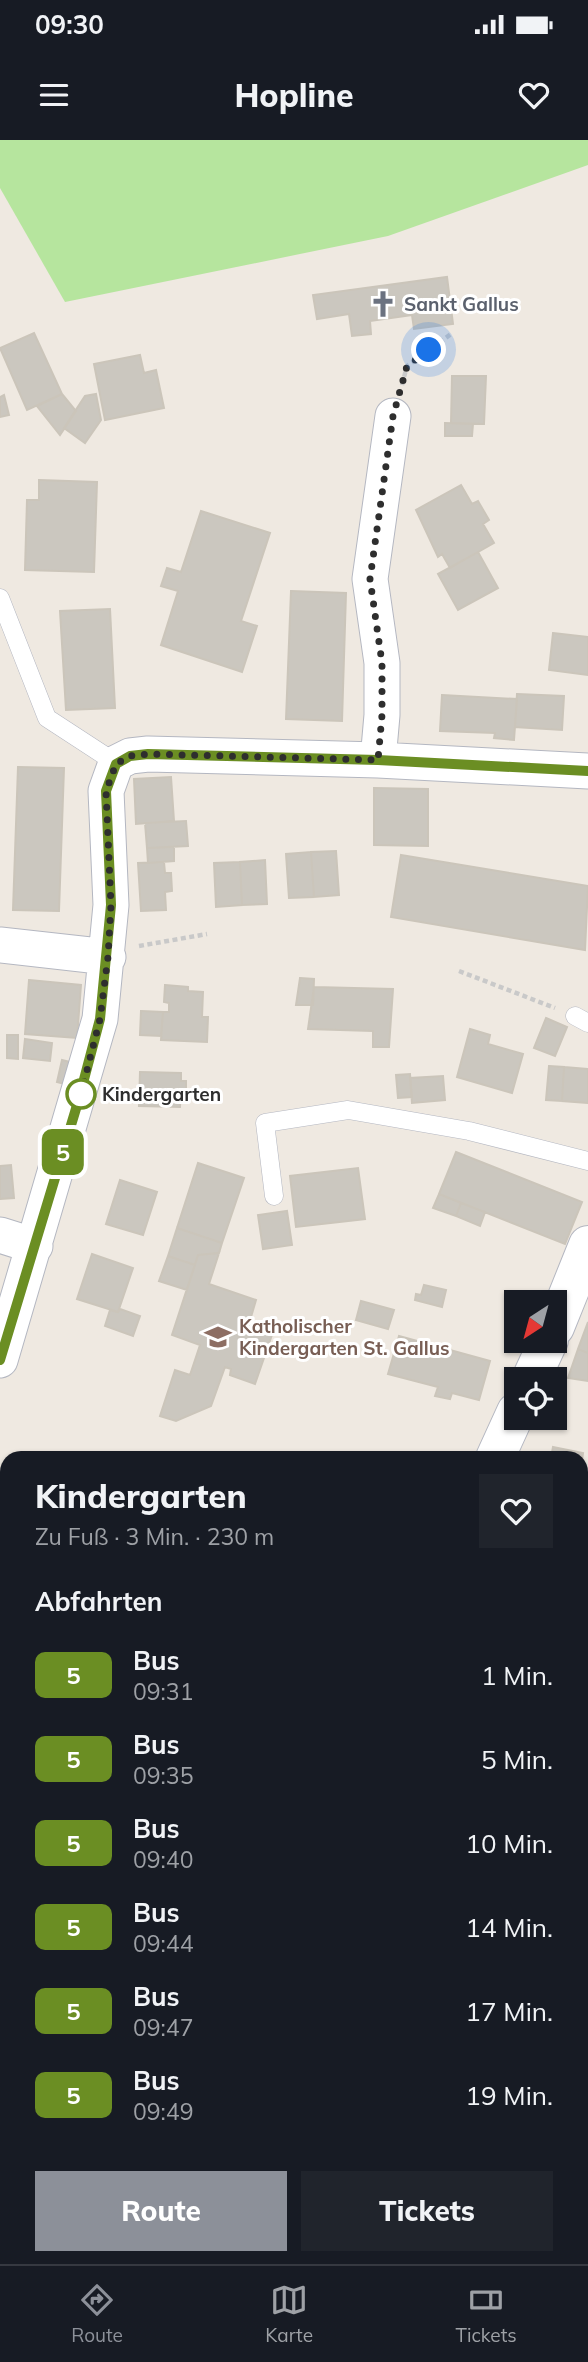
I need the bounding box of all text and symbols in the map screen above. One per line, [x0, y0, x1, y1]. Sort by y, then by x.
text: 09:30 [35, 8, 104, 41]
text: Hopline [234, 75, 354, 115]
icon: menu [35, 76, 73, 114]
icon: heart [515, 76, 553, 114]
church icon: Sankt Gallus [368, 289, 398, 319]
place label: Sankt Gallus [404, 292, 519, 316]
your location [411, 332, 446, 367]
marker: Kindergarten [66, 1079, 96, 1109]
place label: Kindergarten [102, 1082, 221, 1106]
line badge: 5 [40, 1129, 86, 1175]
text: 5 [56, 1137, 70, 1167]
north arrow [504, 1290, 567, 1353]
map controls [504, 1290, 567, 1430]
place label: Katholischer Kindergarten St. Gallus [239, 1314, 450, 1360]
school or university icon: Katholischer Kindergarten St. Gallus [203, 1322, 233, 1352]
button: locate [504, 1367, 567, 1430]
button: heart [479, 1474, 553, 1548]
text: Kindergarten [35, 1475, 247, 1516]
text: Zu Fuß · 3 Min. · 230 m [35, 1522, 274, 1551]
text: Abfahrten [35, 1585, 162, 1618]
text: Bus [133, 1644, 179, 1677]
text: 1 Min. [481, 1659, 553, 1692]
text: 5 [66, 1660, 81, 1690]
text: 09:31 [133, 1677, 193, 1706]
text: Bus [133, 1728, 179, 1761]
text: 5 Min. [481, 1743, 553, 1776]
text: 5 [66, 1744, 81, 1774]
text: 09:35 [133, 1761, 193, 1790]
text: Bus [133, 1812, 179, 1845]
text: 10 Min. [465, 1827, 553, 1860]
text: 5 [66, 1828, 81, 1858]
text: 09:40 [133, 1845, 193, 1874]
text: Bus [133, 1896, 179, 1929]
text: 14 Min. [465, 1911, 553, 1944]
text: 5 [66, 1912, 81, 1942]
text: 09:44 [133, 1929, 193, 1958]
text: Bus [133, 1980, 179, 2013]
text: 17 Min. [465, 1995, 553, 2028]
text: 5 [66, 1996, 81, 2026]
text: 09:47 [133, 2013, 193, 2042]
text: Bus [133, 2064, 179, 2097]
text: 19 Min. [465, 2079, 553, 2112]
text: 5 [66, 2080, 81, 2110]
text: 09:49 [133, 2097, 193, 2126]
button: Route [35, 2171, 287, 2251]
button: Tickets [301, 2171, 553, 2251]
tab: Route [71, 2281, 123, 2347]
tab: Karte [265, 2281, 313, 2347]
tab: Tickets [455, 2281, 517, 2347]

